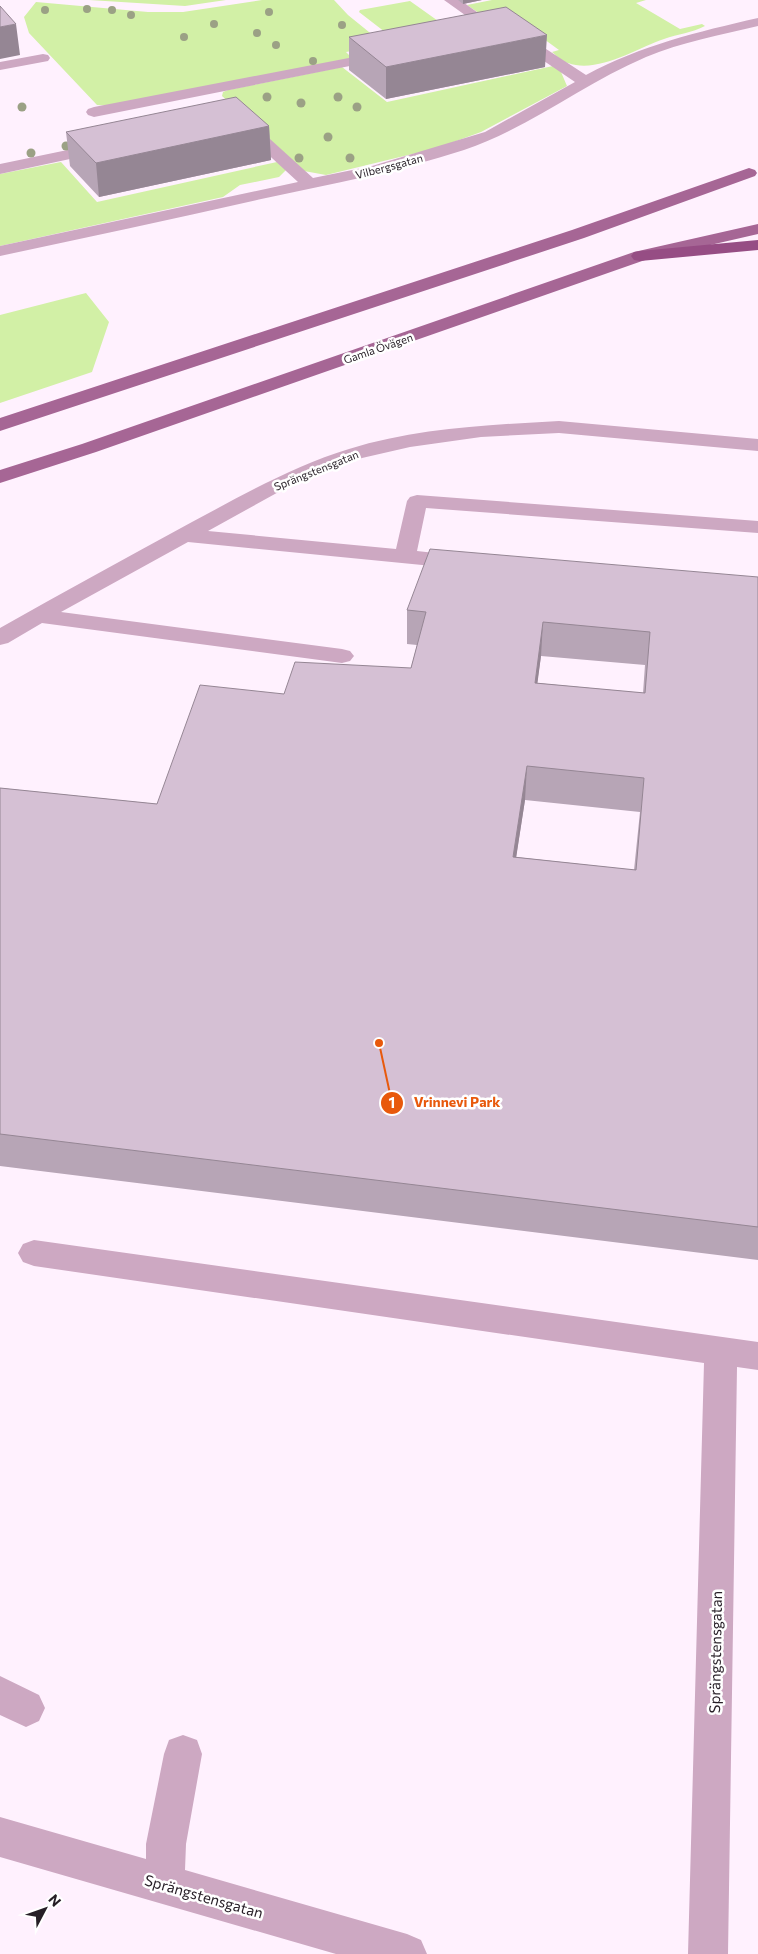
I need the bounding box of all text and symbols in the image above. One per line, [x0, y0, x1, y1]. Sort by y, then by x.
street label: Vilbergsgatan [354, 151, 424, 181]
street label: Gamla Övägen [341, 329, 414, 366]
street label: Sprängstensgatan [272, 447, 360, 493]
callout: Vrinnevi Park [379, 1088, 511, 1117]
text: 1 [389, 1093, 395, 1111]
text: Vrinnevi Park [414, 1093, 500, 1110]
street label: Sprängstensgatan [705, 1591, 725, 1713]
street label: Sprängstensgatan [143, 1870, 265, 1922]
north arrow [20, 1884, 70, 1934]
text: N [45, 1891, 65, 1910]

